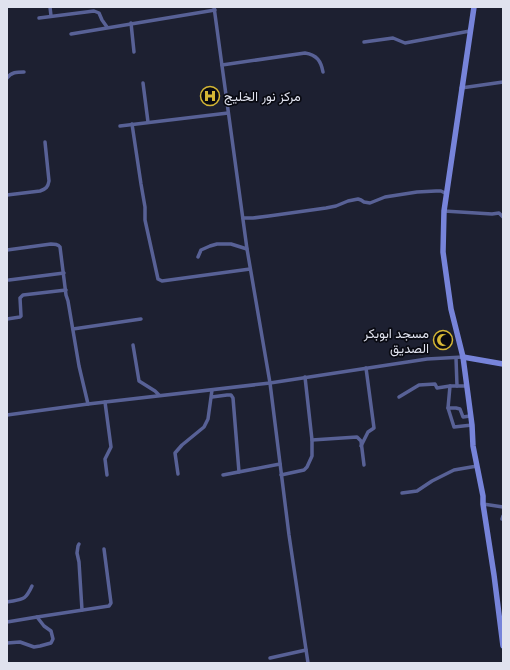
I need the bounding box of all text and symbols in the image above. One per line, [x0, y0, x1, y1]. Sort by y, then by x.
hospital icon: مركز نور الخليج [199, 85, 221, 107]
place label: مركز نور الخليج [224, 88, 301, 106]
place label: مسجد ابوبكر الصديق [363, 325, 429, 357]
mosque icon: مسجد ابوبكر الصديق [432, 329, 454, 351]

